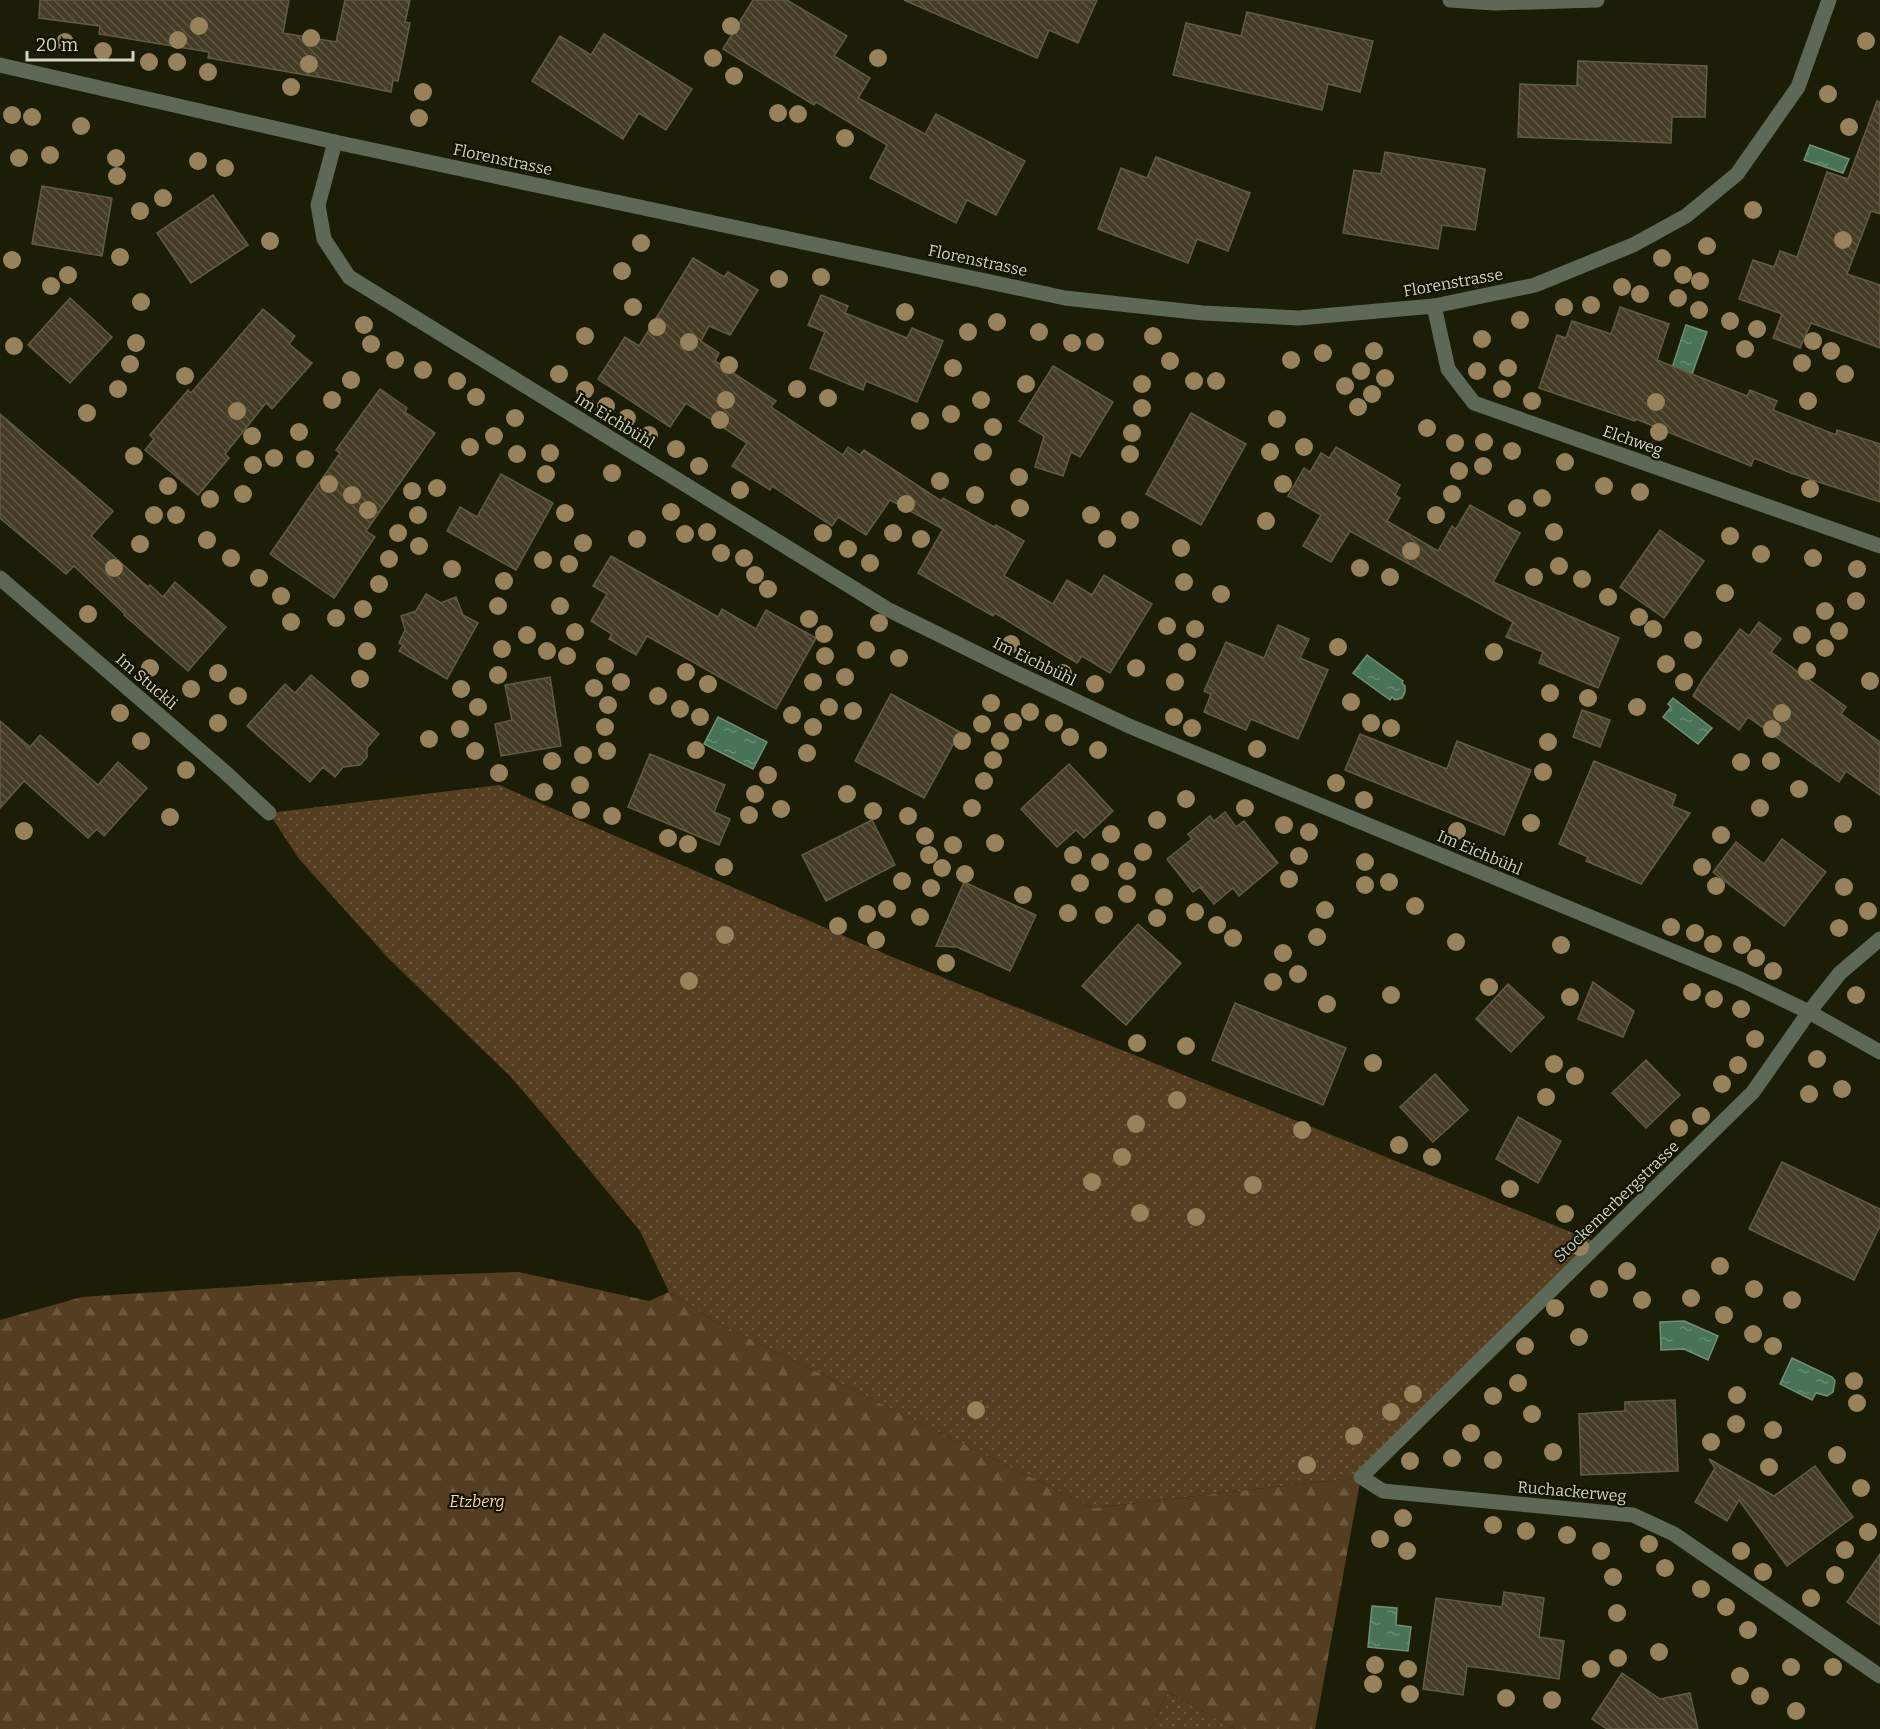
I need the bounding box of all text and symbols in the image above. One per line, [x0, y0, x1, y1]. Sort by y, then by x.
scale bar [27, 24, 134, 62]
text: 20 m [36, 34, 78, 56]
street label: Florenstrasse [452, 140, 554, 179]
street label: Florenstrasse [927, 241, 1029, 280]
street label: Florenstrasse [1402, 264, 1504, 301]
street label: Im Eichbühl [571, 388, 658, 453]
street label: Elchweg [1600, 421, 1665, 460]
street label: Im Eichbühl [990, 633, 1080, 690]
street label: Im Stuckli [112, 650, 181, 713]
street label: Im Eichbühl [1435, 826, 1525, 879]
street label: Stockemerbergstrasse [1550, 1137, 1683, 1266]
street label: Ruchackerweg [1517, 1477, 1627, 1506]
park label: Etzberg [449, 1492, 505, 1511]

